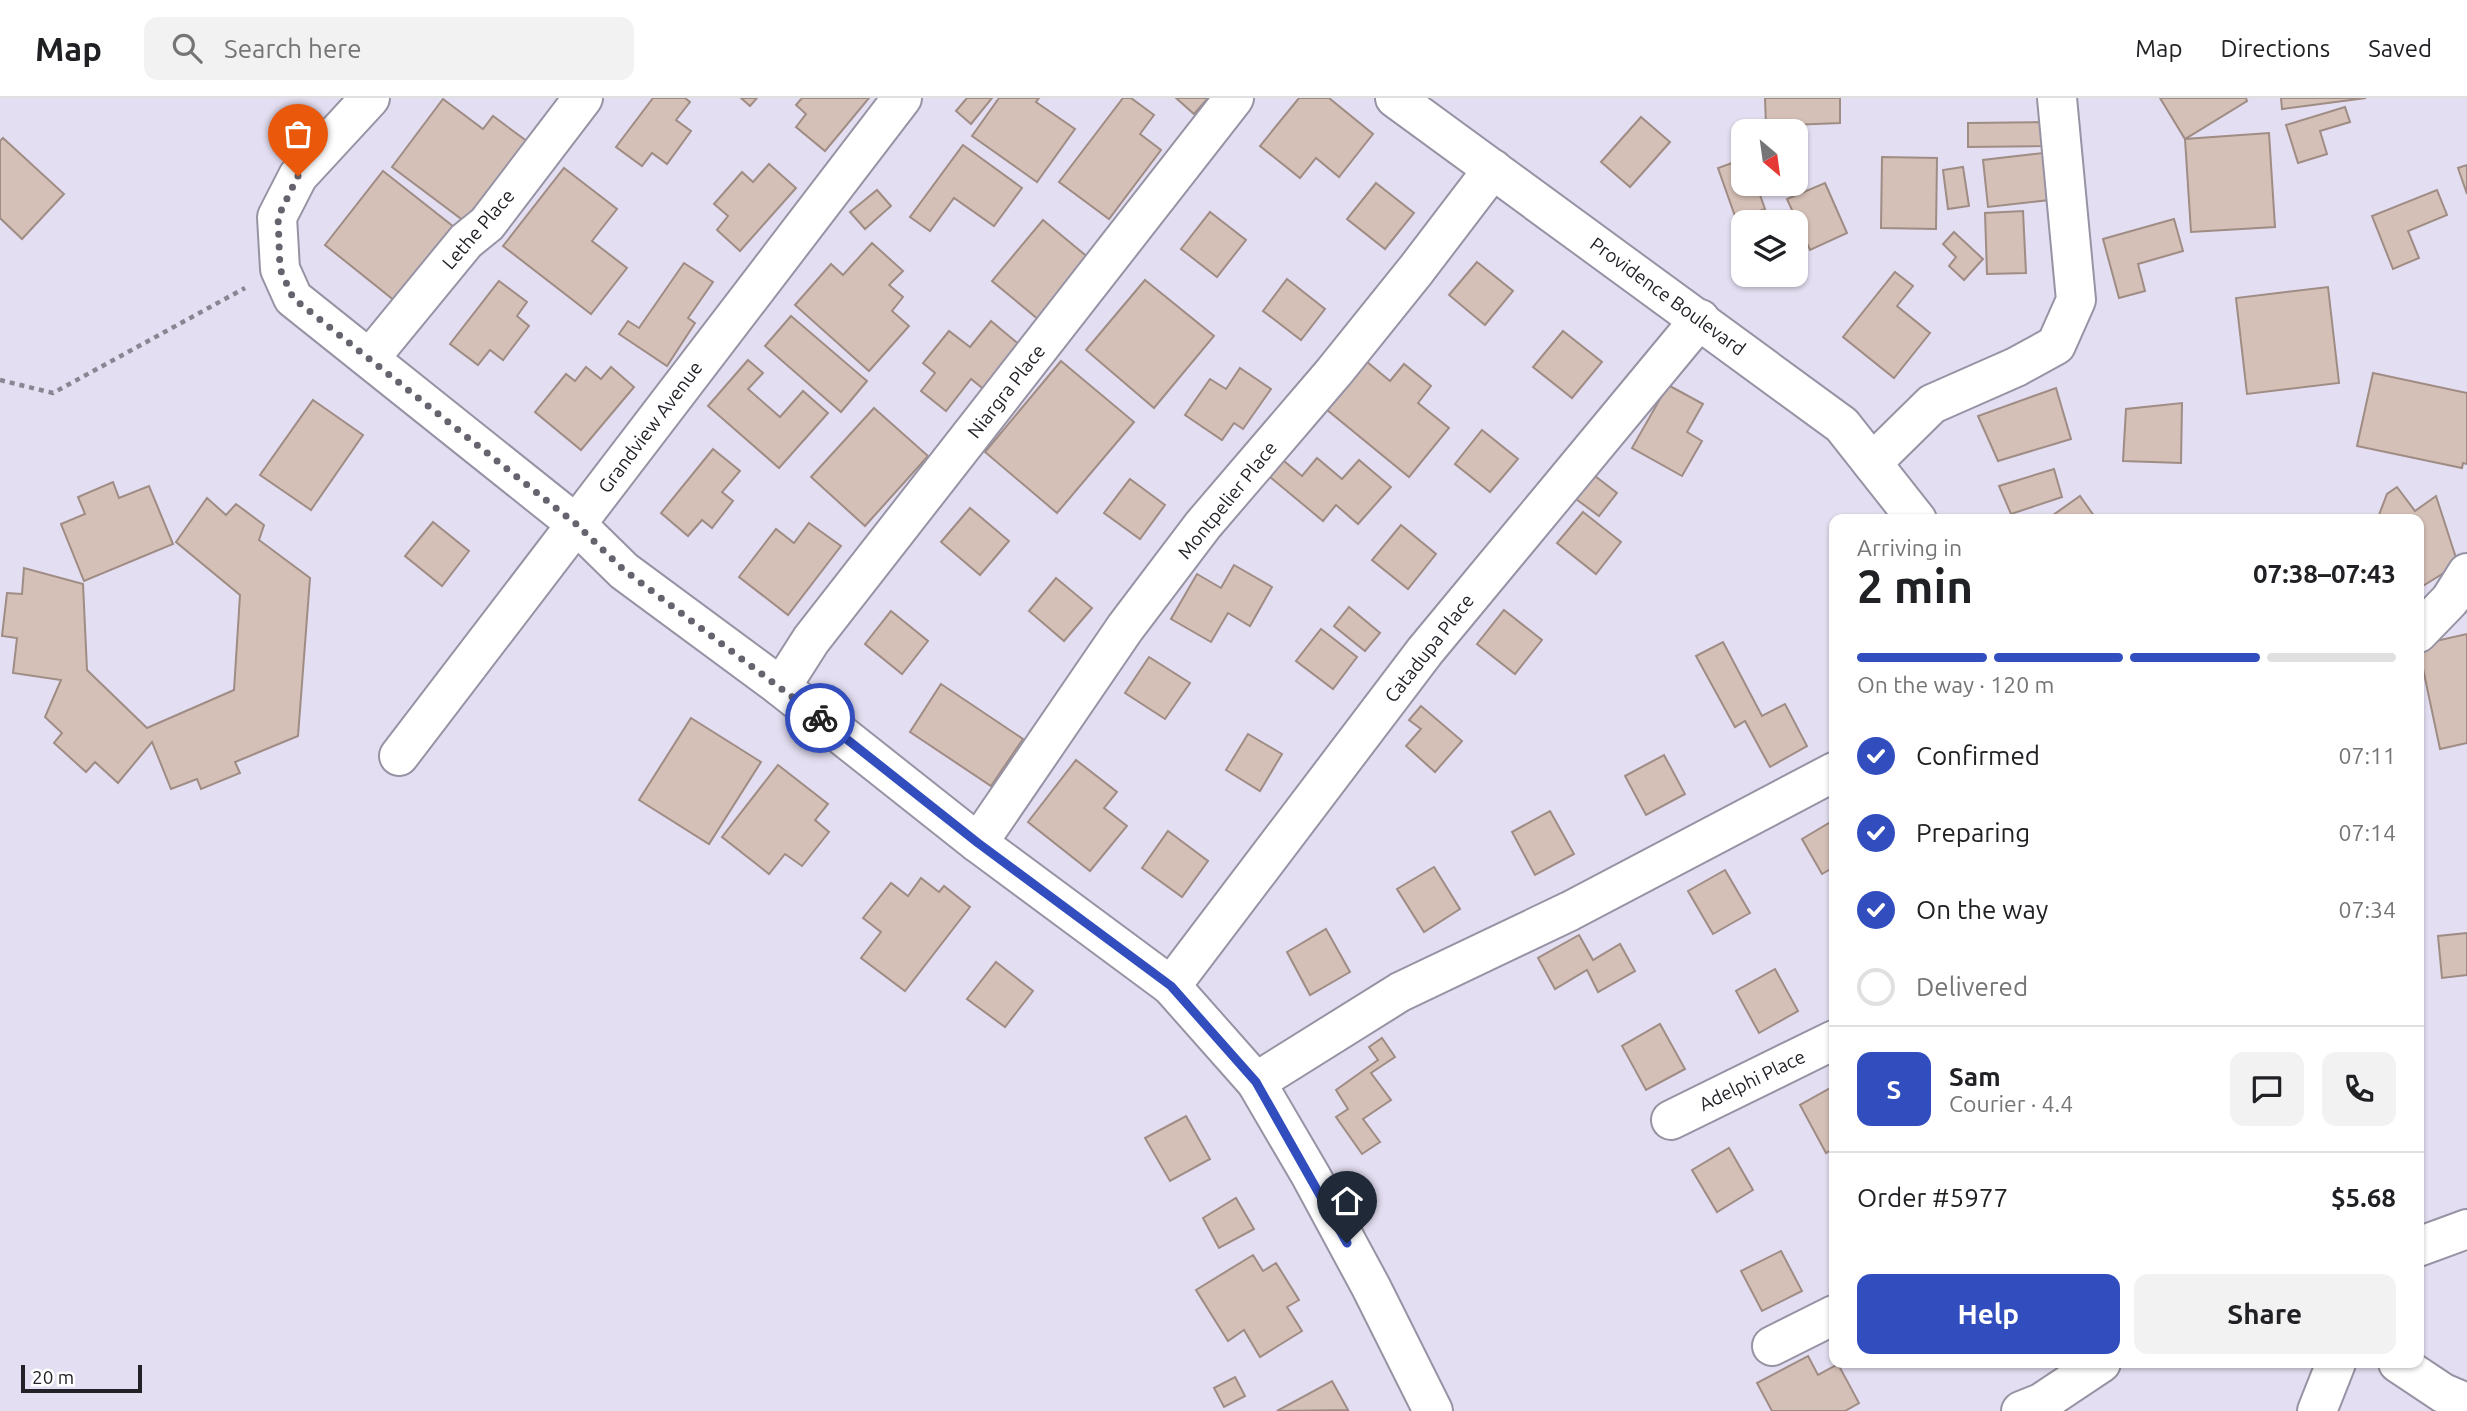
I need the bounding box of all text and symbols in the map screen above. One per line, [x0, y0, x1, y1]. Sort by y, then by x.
search box [144, 17, 634, 80]
icon: search [168, 29, 206, 67]
text: Map [35, 30, 102, 67]
text: Search here [224, 34, 362, 63]
text: Map [2135, 35, 2182, 62]
text: Directions [2220, 35, 2330, 62]
text: Saved [2368, 35, 2432, 62]
pin [268, 104, 328, 176]
icon: bag [279, 115, 317, 153]
north arrow [1731, 119, 1808, 196]
map controls [1731, 119, 1808, 287]
street label: Lethe Place [437, 185, 519, 273]
button: layers [1731, 210, 1808, 287]
street label: Providence Boulevard [1586, 232, 1750, 360]
street label: Niargra Place [963, 340, 1049, 442]
street label: Grandview Avenue [593, 357, 707, 497]
street label: Montpelier Place [1173, 437, 1281, 563]
text: Arriving in [1857, 535, 1962, 560]
text: 07:38–07:43 [2253, 559, 2396, 588]
text: 2 min [1857, 560, 1973, 612]
street label: Catadupa Place [1380, 590, 1478, 706]
text: On the way · 120 m [1857, 672, 2054, 697]
courier [785, 683, 855, 753]
icon: bike [801, 699, 839, 737]
icon: check [1857, 737, 1895, 775]
text: Confirmed [1916, 741, 2040, 770]
text: 07:11 [2338, 743, 2396, 768]
icon: check [1857, 814, 1895, 852]
text: Preparing [1916, 818, 2030, 847]
text: 07:14 [2338, 820, 2396, 845]
icon: check [1857, 891, 1895, 929]
text: On the way [1916, 895, 2048, 924]
text: 07:34 [2338, 897, 2396, 922]
text: Delivered [1916, 972, 2028, 1001]
street label: Adelphi Place [1695, 1045, 1809, 1115]
button: chat [2230, 1052, 2304, 1126]
button: phone [2322, 1052, 2396, 1126]
text: Sam [1949, 1062, 2001, 1091]
text: S [1887, 1075, 1901, 1104]
text: Courier · 4.4 [1949, 1091, 2073, 1116]
pin [1317, 1171, 1377, 1243]
icon: home [1328, 1182, 1366, 1220]
text: Order #5977 [1857, 1183, 2008, 1212]
text: $5.68 [2331, 1183, 2396, 1212]
button: Help [1857, 1274, 2120, 1354]
button: Share [2134, 1274, 2396, 1354]
scale bar [21, 1362, 142, 1394]
text: 20 m [32, 1366, 74, 1388]

